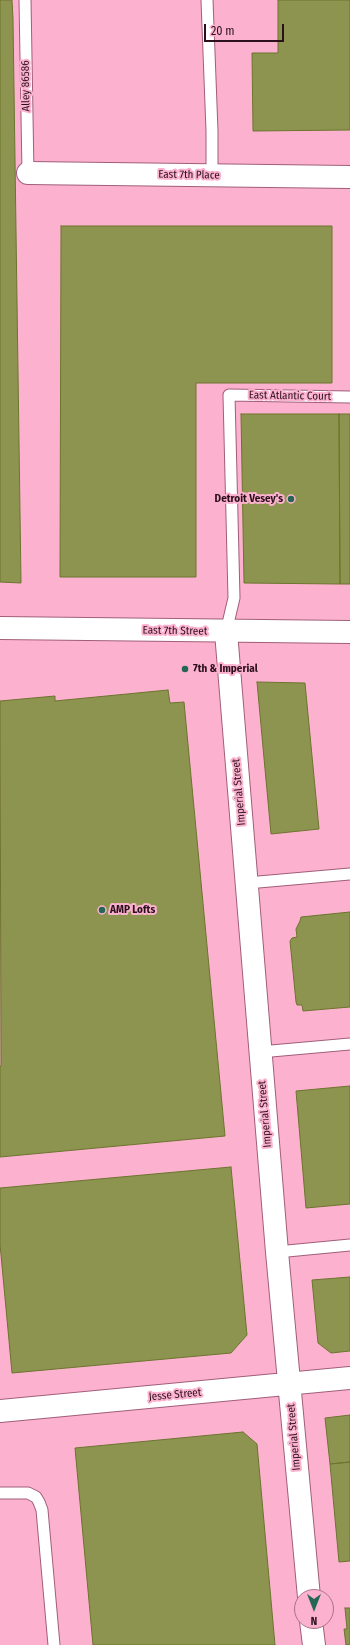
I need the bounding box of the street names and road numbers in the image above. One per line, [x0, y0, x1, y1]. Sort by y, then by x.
street label: Alley 86586 [19, 60, 33, 112]
street label: East 7th Place [158, 168, 220, 182]
street label: East Atlantic Court [249, 389, 331, 403]
street label: East 7th Street [143, 624, 207, 638]
street label: Imperial Street [230, 758, 248, 826]
street label: Imperial Street [256, 1080, 274, 1148]
street label: Jesse Street [148, 1386, 202, 1404]
street label: Imperial Street [285, 1403, 303, 1471]

